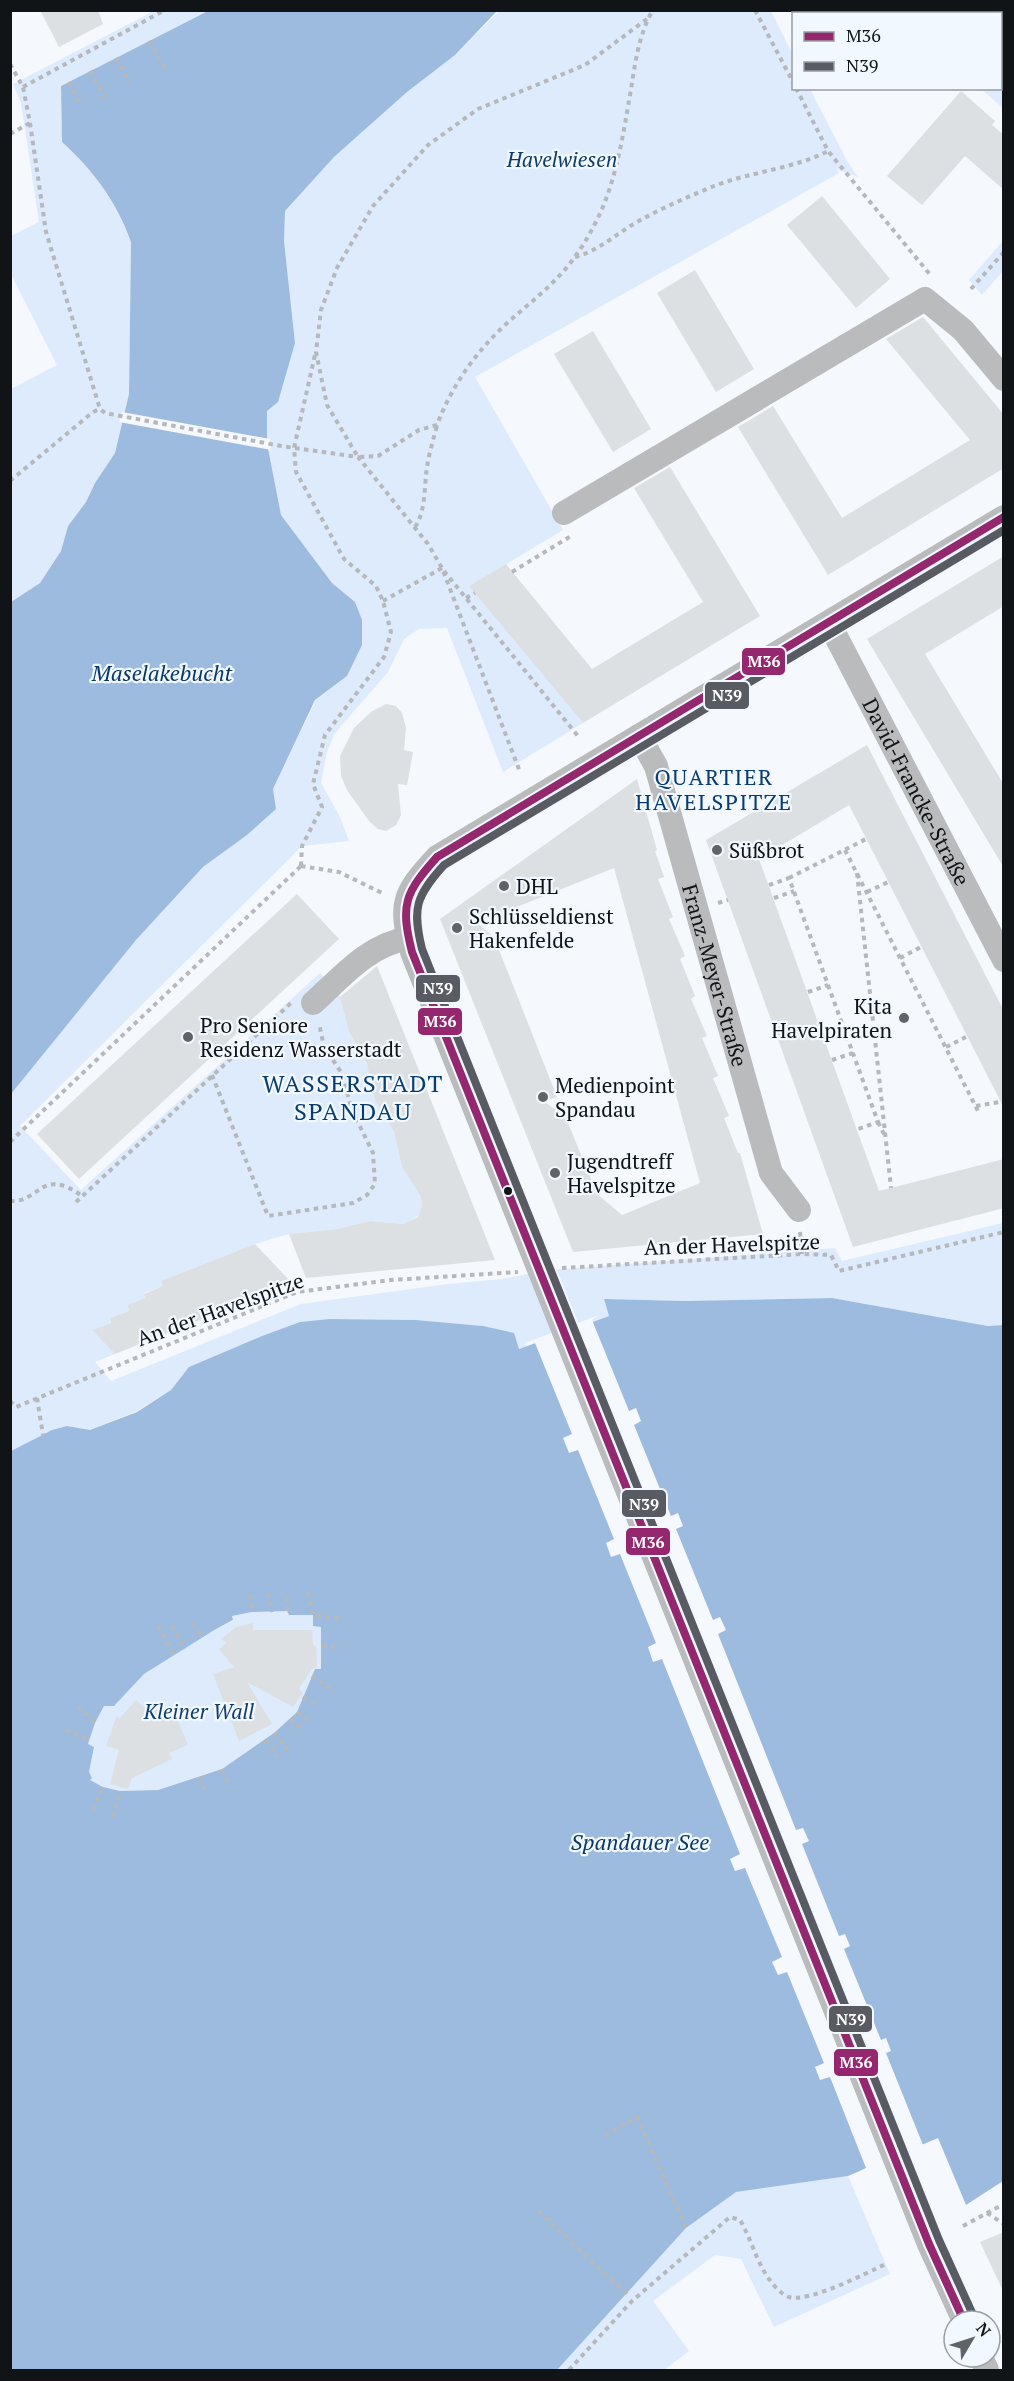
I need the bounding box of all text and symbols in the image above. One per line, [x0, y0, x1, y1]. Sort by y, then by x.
legend [792, 12, 1002, 90]
text: M36 [846, 23, 881, 47]
text: N39 [846, 53, 878, 77]
park label: Havelwiesen [506, 145, 617, 173]
line badge: M36 [741, 647, 786, 676]
text: M36 [748, 650, 780, 672]
water label: Maselakebucht [91, 658, 233, 687]
line badge: N39 [704, 681, 750, 710]
text: N39 [712, 684, 742, 706]
street label: David-Francke-Straße [856, 693, 977, 890]
district label: QUARTIER HAVELSPITZE [635, 762, 793, 816]
place label: Süßbrot [729, 836, 805, 864]
marker: Süßbrot [710, 843, 724, 857]
place label: DHL [516, 872, 558, 900]
marker: DHL [497, 879, 511, 893]
street label: Franz-Meyer-Straße [676, 881, 754, 1070]
place label: Schlüsseldienst Hakenfelde [469, 902, 614, 954]
marker: Schlüsseldienst Hakenfelde [450, 921, 464, 935]
line badge: N39 [415, 974, 461, 1003]
text: N39 [423, 977, 453, 999]
place label: Kita Havelpiraten [771, 992, 893, 1044]
line badge: M36 [417, 1007, 463, 1036]
text: M36 [424, 1010, 456, 1032]
place label: Pro Seniore Residenz Wasserstadt [200, 1011, 402, 1063]
marker: Kita Havelpiraten [897, 1011, 911, 1025]
marker: Pro Seniore Residenz Wasserstadt [181, 1030, 195, 1044]
district label: WASSERSTADT SPANDAU [262, 1067, 444, 1127]
place label: Medienpoint Spandau [555, 1071, 675, 1123]
marker: Medienpoint Spandau [536, 1090, 550, 1104]
place label: Jugendtreff Havelspitze [567, 1147, 676, 1199]
marker: Jugendtreff Havelspitze [548, 1166, 562, 1180]
unlabelled marker [502, 1185, 514, 1197]
street label: An der Havelspitze [644, 1227, 820, 1261]
street label: An der Havelspitze [133, 1266, 307, 1352]
line badge: N39 [621, 1489, 667, 1518]
text: N39 [629, 1493, 659, 1515]
line badge: M36 [625, 1527, 671, 1556]
text: M36 [632, 1531, 664, 1553]
park label: Kleiner Wall [143, 1697, 254, 1725]
water label: Spandauer See [571, 1827, 709, 1856]
line badge: N39 [828, 2005, 873, 2033]
text: N39 [836, 2008, 866, 2030]
line badge: M36 [833, 2048, 879, 2077]
text: M36 [840, 2051, 872, 2073]
north arrow [942, 2309, 1002, 2369]
text: N [971, 2318, 996, 2341]

